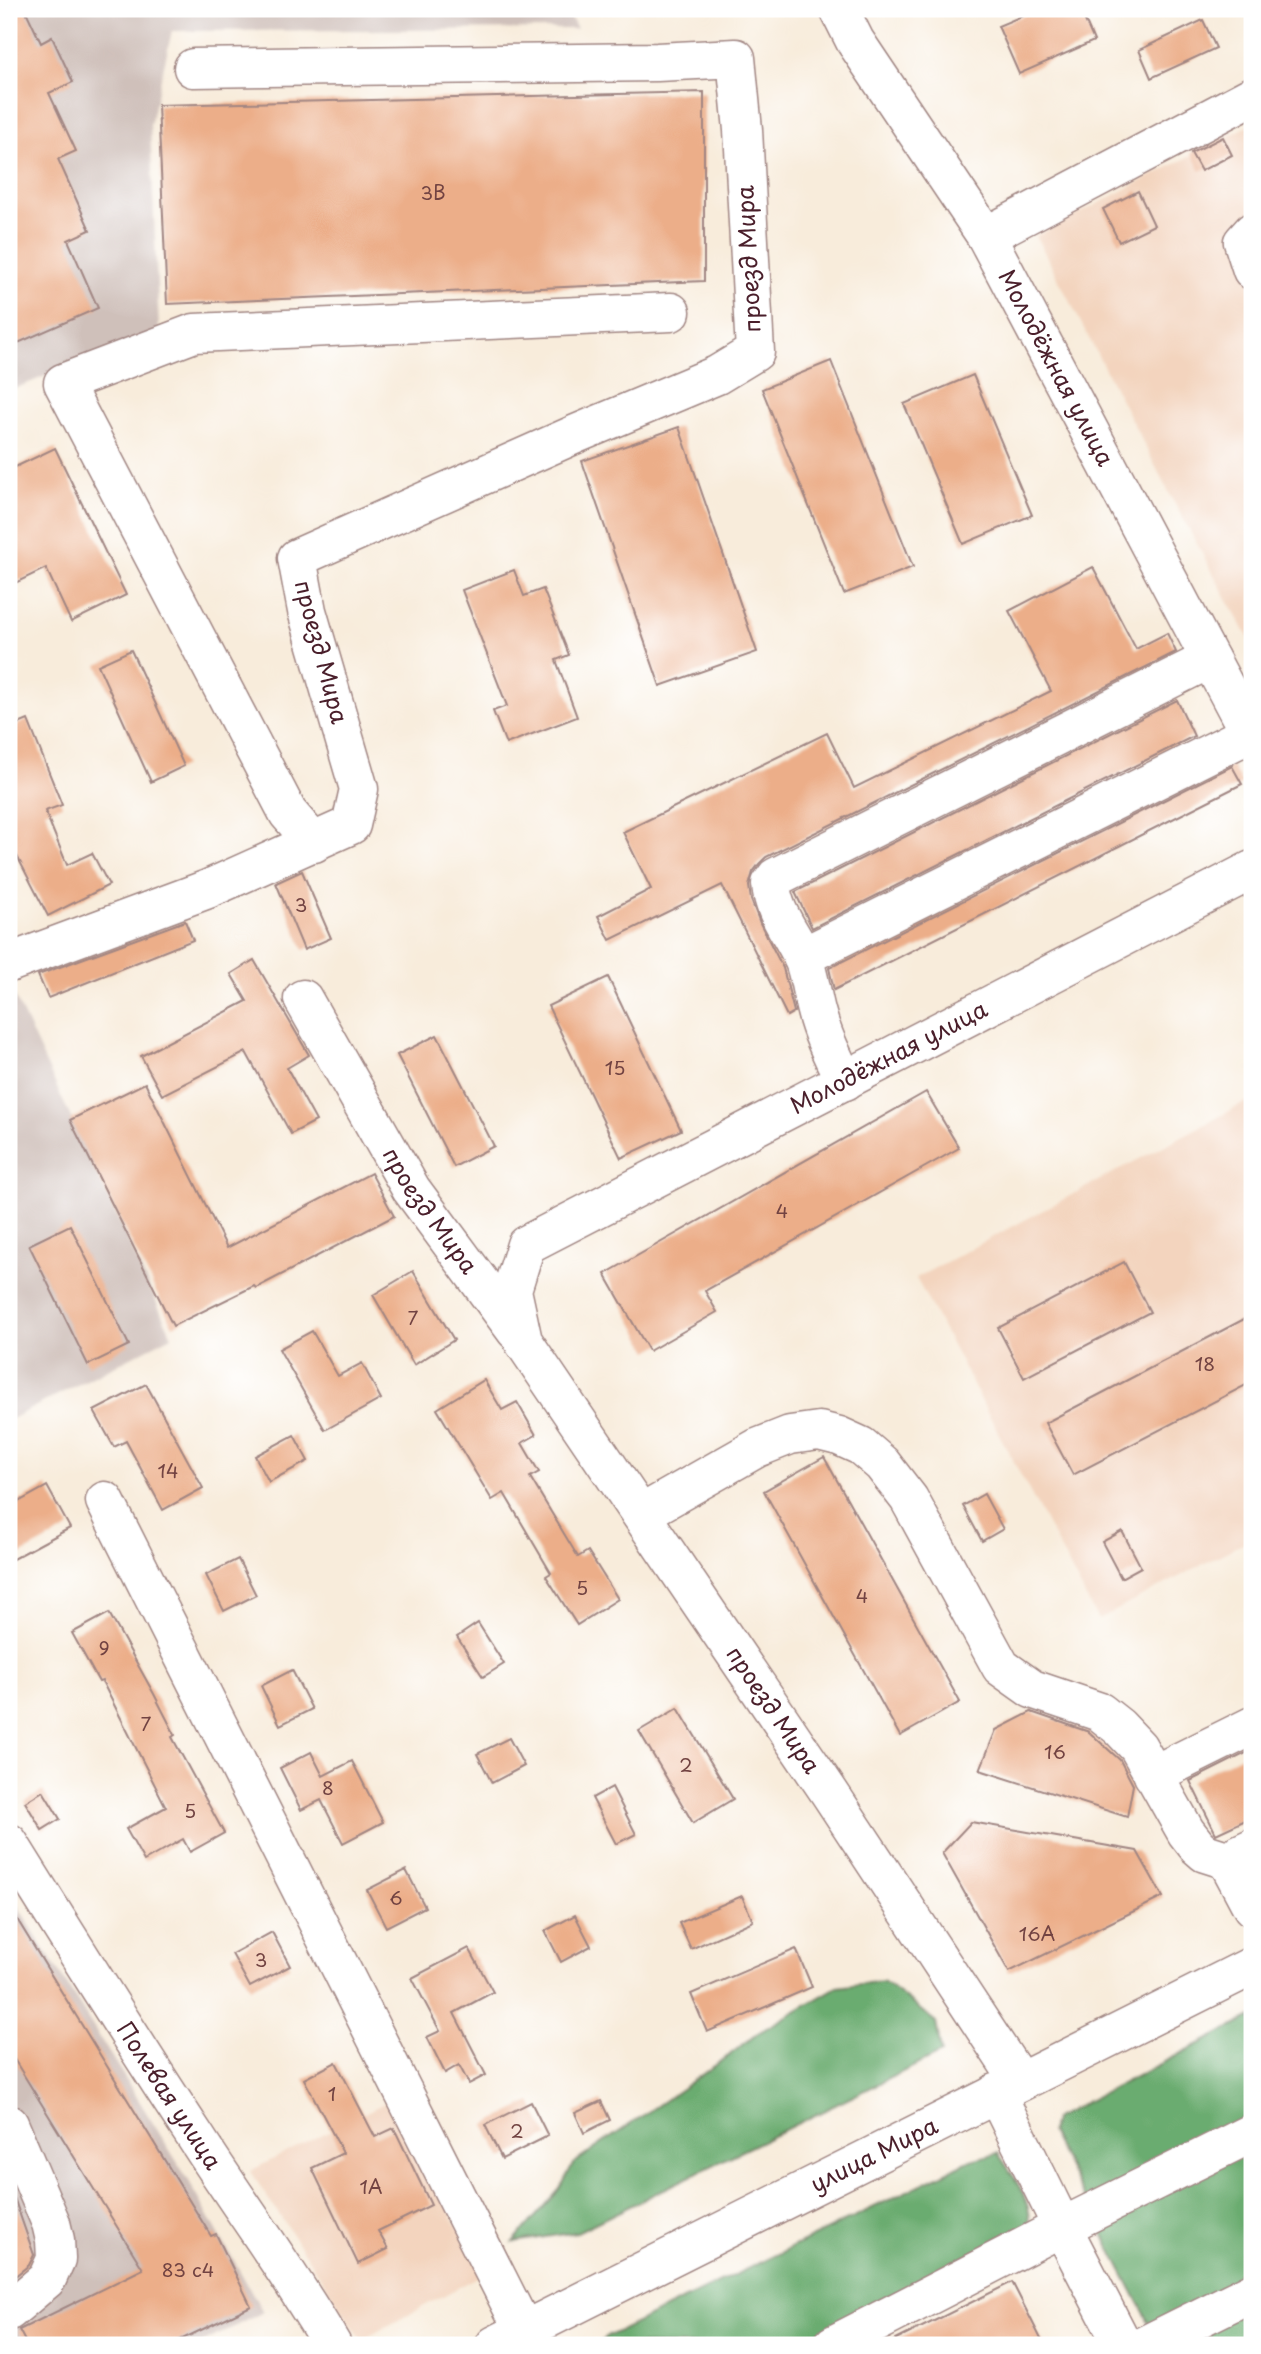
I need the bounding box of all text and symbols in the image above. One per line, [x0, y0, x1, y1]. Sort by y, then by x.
house number: 3В [420, 178, 446, 206]
street label: проезд Мира [726, 184, 769, 334]
street label: Молодёжная улица [991, 263, 1124, 472]
street label: проезд Мира [286, 576, 359, 728]
house number: 3 [295, 890, 307, 918]
street label: Молодёжная улица [783, 990, 994, 1122]
house number: 15 [605, 1053, 625, 1081]
street label: проезд Мира [375, 1140, 487, 1281]
house number: 4 [776, 1196, 788, 1224]
house number: 7 [408, 1303, 419, 1331]
house number: 18 [1195, 1349, 1215, 1377]
house number: 14 [157, 1456, 179, 1484]
house number: 5 [576, 1573, 588, 1601]
house number: 4 [856, 1581, 868, 1609]
house number: 9 [98, 1633, 110, 1661]
street label: проезд Мира [718, 1638, 830, 1781]
house number: 7 [141, 1709, 152, 1737]
house number: 16 [1044, 1737, 1066, 1765]
house number: 2 [679, 1750, 693, 1778]
house number: 8 [322, 1773, 334, 1801]
house number: 5 [184, 1796, 196, 1824]
house number: 6 [389, 1883, 403, 1911]
house number: 16А [1019, 1919, 1055, 1947]
house number: 3 [255, 1945, 267, 1973]
street label: Полевая улица [109, 2014, 231, 2176]
house number: 1 [328, 2079, 336, 2107]
street label: улица Мира [804, 2107, 944, 2201]
house number: 2 [510, 2116, 524, 2144]
house number: 1А [359, 2172, 383, 2200]
house number: 83 с4 [162, 2255, 214, 2283]

